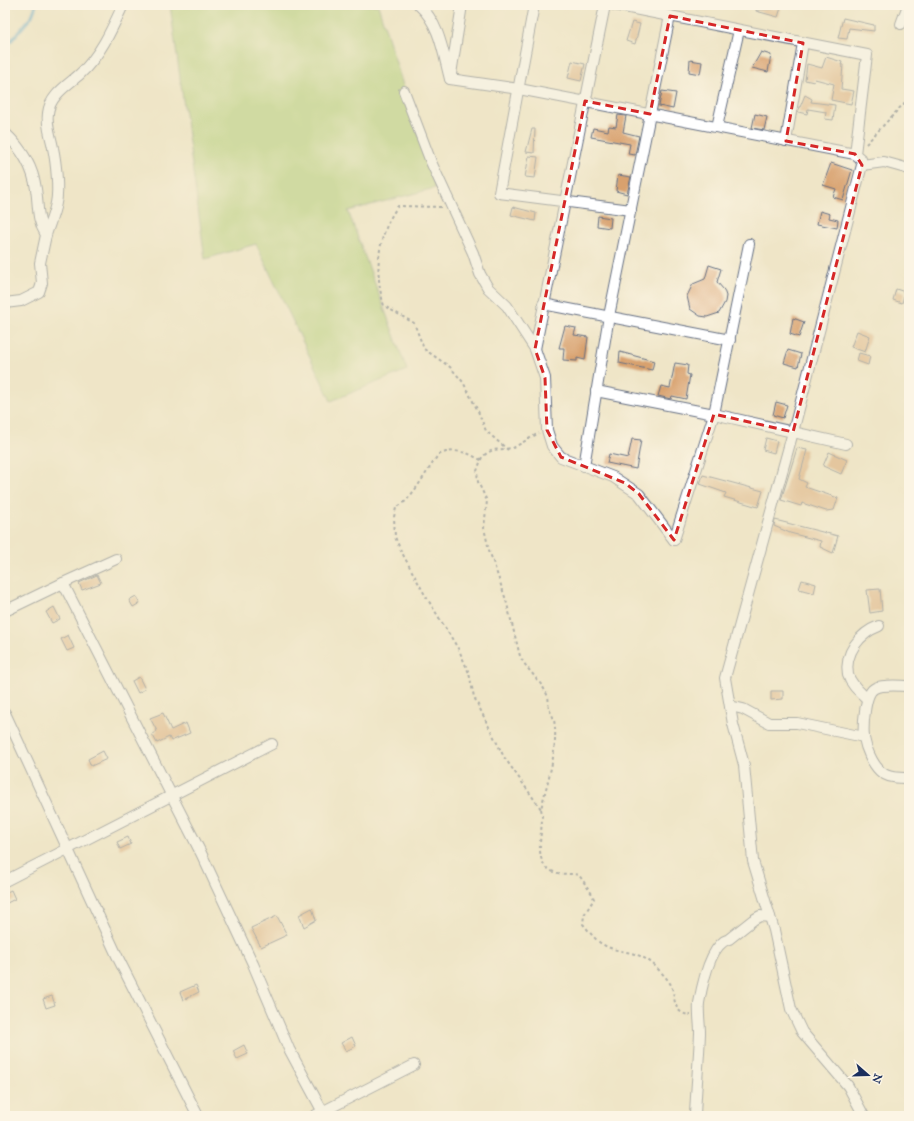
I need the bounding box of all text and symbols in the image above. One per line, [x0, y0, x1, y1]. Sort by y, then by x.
north arrow [848, 1055, 888, 1095]
text: N [869, 1072, 885, 1085]

